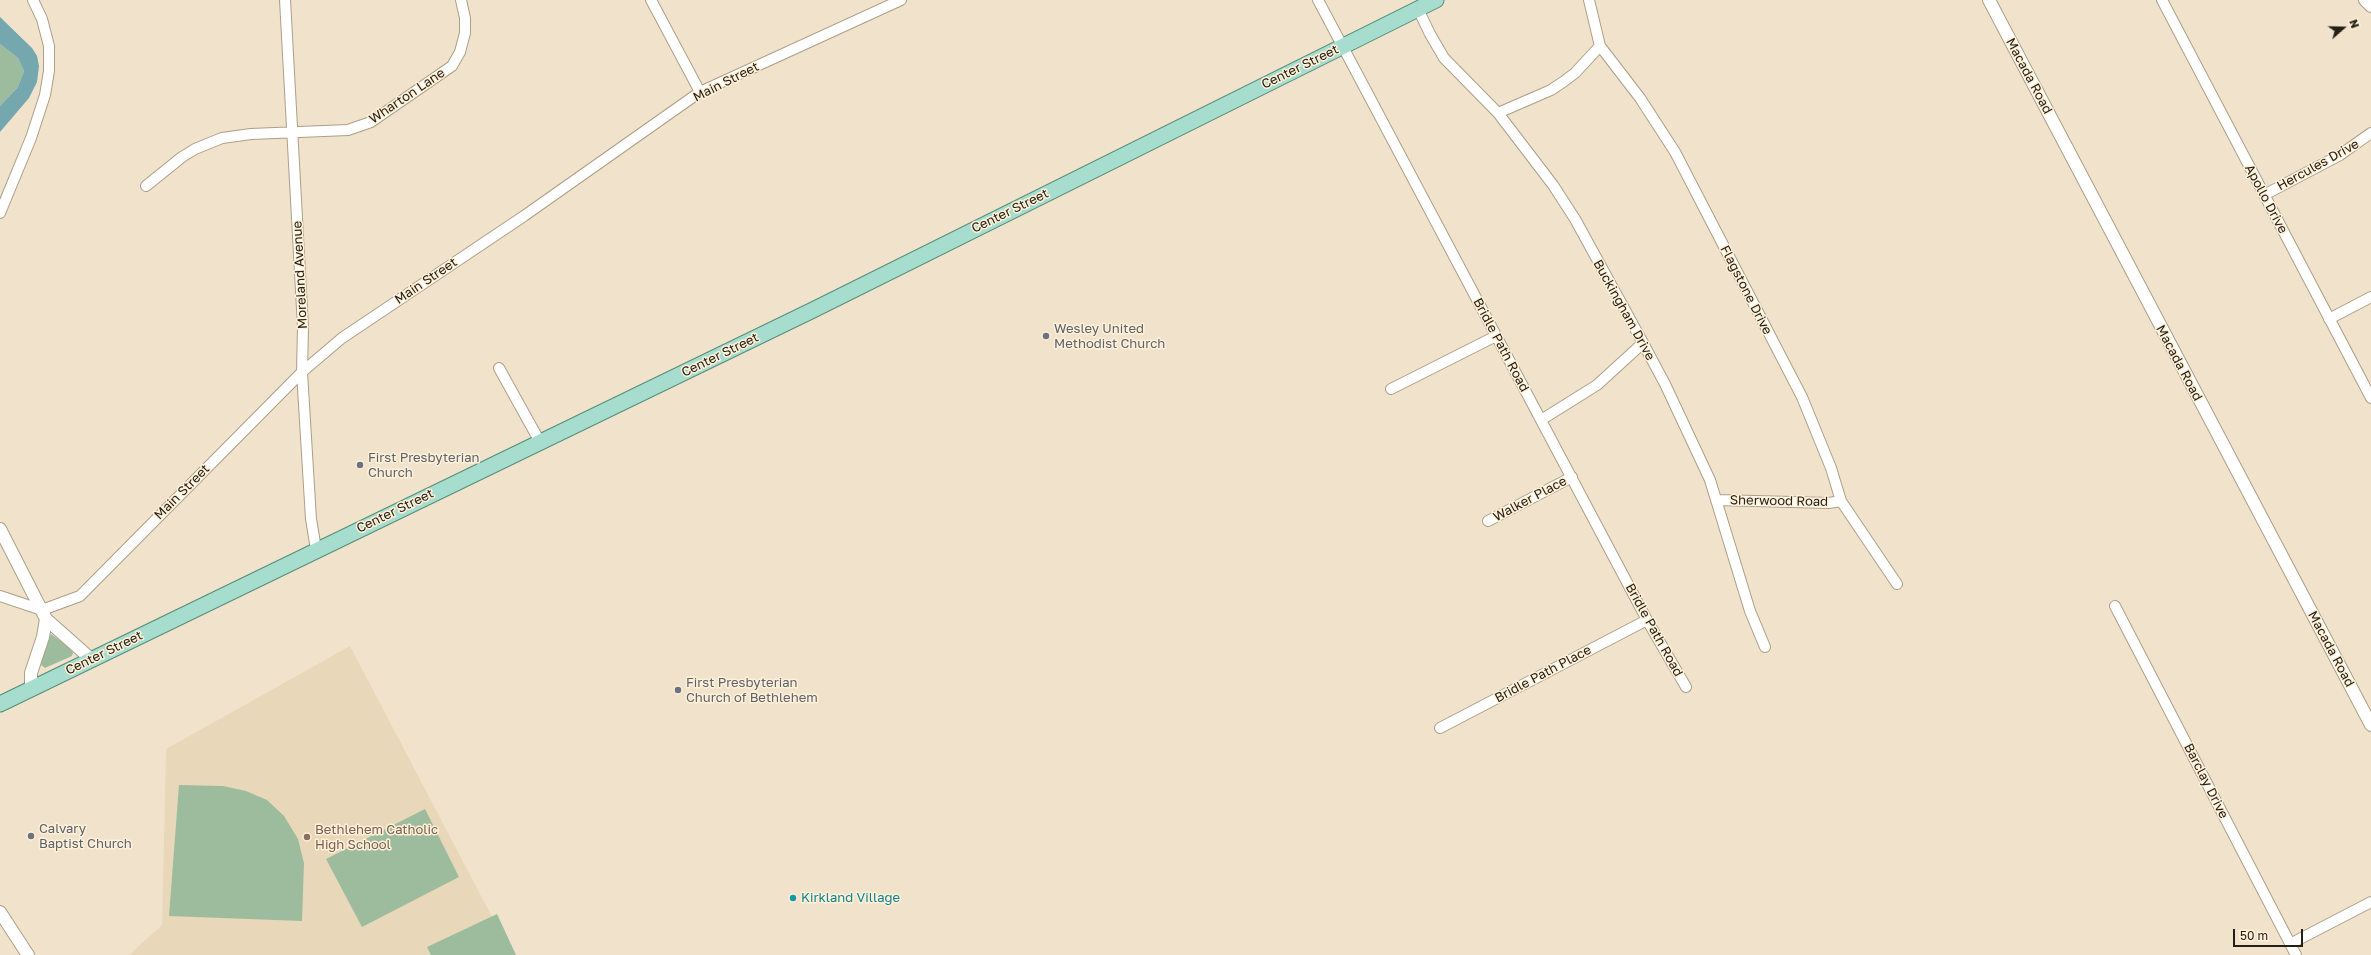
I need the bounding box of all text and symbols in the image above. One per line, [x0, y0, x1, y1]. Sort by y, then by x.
north arrow [2323, 8, 2363, 48]
text: N [2347, 18, 2362, 30]
street label: Macada Road [2003, 36, 2055, 116]
street label: Center Street [1259, 42, 1341, 92]
street label: Main Street [691, 59, 761, 105]
street label: Wharton Lane [366, 65, 448, 127]
street label: Hercules Drive [2274, 136, 2362, 194]
street label: Apollo Drive [2241, 162, 2291, 236]
street label: Center Street [969, 186, 1051, 236]
street label: Moreland Avenue [289, 221, 311, 329]
street label: Flagstone Drive [1717, 243, 1775, 337]
street label: Main Street [392, 254, 460, 308]
street label: Buckingham Drive [1590, 257, 1658, 363]
street label: Bridle Path Road [1470, 295, 1532, 395]
place label: Wesley United Methodist Church [1054, 321, 1165, 352]
street label: Macada Road [2153, 323, 2205, 403]
street label: Center Street [679, 330, 761, 380]
marker: Wesley United Methodist Church [1041, 331, 1051, 341]
place label: First Presbyterian Church [368, 450, 480, 481]
marker: First Presbyterian Church [355, 460, 365, 470]
street label: Main Street [151, 461, 213, 523]
street label: Walker Place [1491, 473, 1569, 525]
street label: Center Street [354, 486, 436, 536]
street label: Sherwood Road [1730, 492, 1828, 510]
street label: Bridle Path Road [1622, 581, 1686, 679]
street label: Macada Road [2305, 609, 2357, 689]
street label: Center Street [63, 628, 145, 678]
street label: Bridle Path Place [1492, 642, 1594, 706]
place label: First Presbyterian Church of Bethlehem [686, 675, 818, 706]
marker: First Presbyterian Church of Bethlehem [673, 685, 683, 695]
street label: Barclay Drive [2180, 741, 2232, 821]
place label: Calvary Baptist Church [39, 821, 132, 852]
place label: Bethlehem Catholic High School [315, 822, 438, 853]
marker: Calvary Baptist Church [26, 831, 36, 841]
marker: Bethlehem Catholic High School [302, 832, 312, 842]
place label: Kirkland Village [801, 890, 900, 906]
marker: Kirkland Village [788, 893, 798, 903]
scale bar [2235, 921, 2305, 947]
text: 50 m [2240, 928, 2268, 943]

